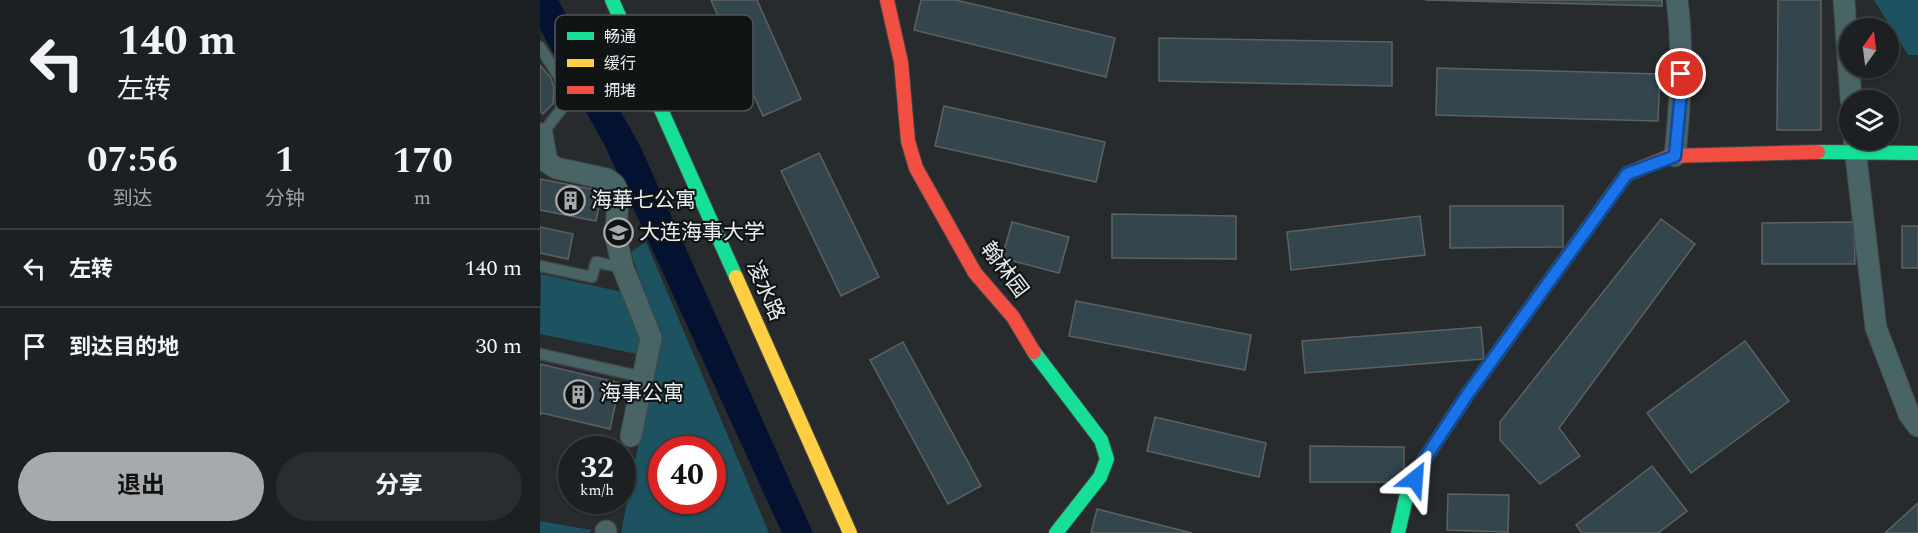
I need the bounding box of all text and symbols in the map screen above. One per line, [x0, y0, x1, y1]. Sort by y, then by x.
text: 140 m [117, 10, 236, 73]
legend [555, 15, 753, 111]
north arrow [1839, 18, 1899, 78]
map controls [1839, 18, 1899, 150]
icon: left [18, 24, 96, 102]
text: 畅通 [604, 25, 636, 49]
pin [1655, 48, 1706, 99]
text: 缓行 [604, 52, 636, 76]
icon: arrive [1664, 57, 1697, 90]
text: 左转 [117, 69, 171, 111]
text: 拥堵 [604, 79, 636, 103]
button: layers [1839, 90, 1899, 150]
text: 07:56 [87, 133, 178, 188]
text: 1 [275, 133, 295, 188]
text: 170 [392, 134, 453, 189]
text: m [414, 183, 431, 213]
text: 到达 [112, 184, 152, 214]
text: 分钟 [265, 184, 305, 214]
building icon: 海華七公寓 [554, 185, 586, 217]
place label: 海華七公寓 [591, 185, 696, 217]
school or university icon: 大连海事大学 [602, 217, 634, 249]
place label: 大连海事大学 [639, 217, 765, 249]
street label: 翰林园 [972, 235, 1036, 305]
icon: left [18, 252, 51, 285]
text: 140 m [465, 252, 522, 285]
text: 左转 [69, 253, 113, 286]
street label: 凌水路 [738, 256, 792, 326]
icon: arrive [18, 330, 51, 363]
text: 30 m [476, 330, 522, 363]
text: 到达目的地 [69, 331, 179, 364]
building icon: 海事公寓 [563, 378, 595, 410]
place label: 海事公寓 [600, 378, 684, 410]
speed limit sign: 40 [648, 436, 726, 514]
text: 32 [580, 445, 614, 491]
position arrow [1383, 447, 1447, 511]
button: 退出 [18, 452, 264, 521]
button: 分享 [276, 452, 522, 521]
text: km/h [580, 479, 614, 502]

